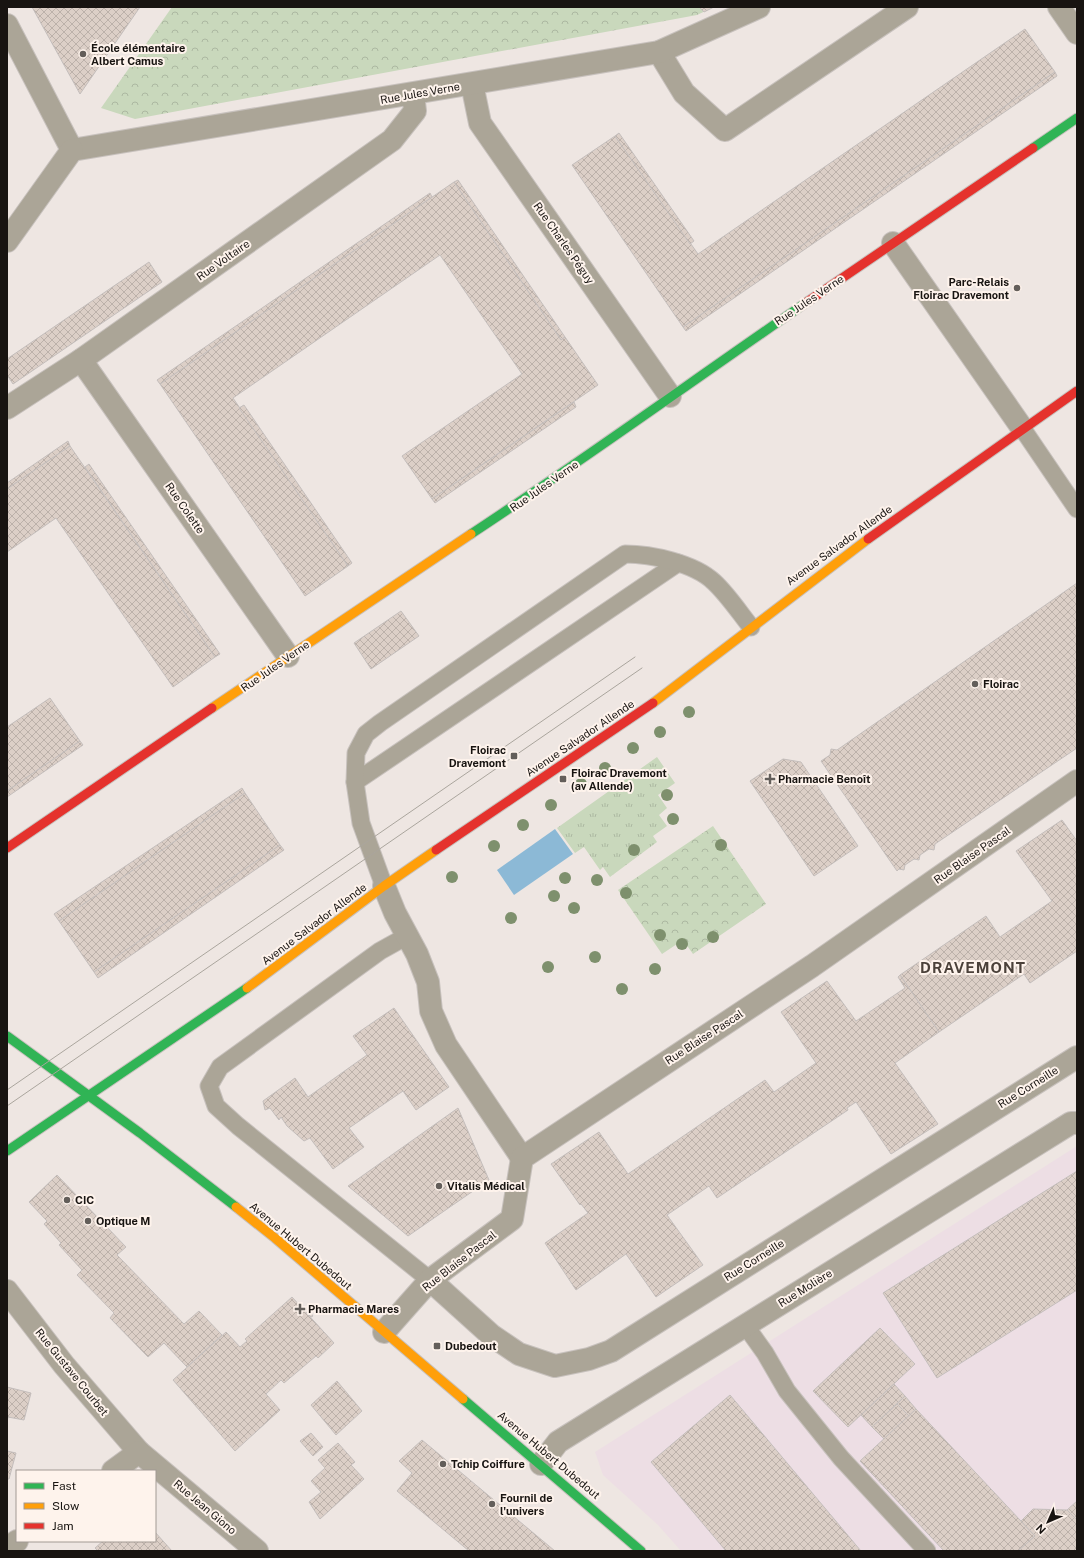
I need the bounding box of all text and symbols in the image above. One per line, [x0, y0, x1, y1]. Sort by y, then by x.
place label: École élémentaire Albert Camus [91, 41, 185, 67]
marker: École élémentaire Albert Camus [78, 49, 88, 59]
street label: Rue Jules Verne [379, 80, 461, 106]
street label: Rue Charles Péguy [531, 200, 597, 286]
street label: Rue Voltaire [194, 237, 252, 283]
street label: Rue Jules Verne [772, 273, 846, 327]
place label: Parc-Relais Floirac Dravemont [913, 276, 1009, 301]
marker: Parc-Relais Floirac Dravemont [1012, 283, 1022, 293]
street label: Rue Jules Verne [508, 458, 580, 514]
street label: Rue Colette [163, 480, 207, 536]
street label: Avenue Salvador Allende [784, 503, 894, 587]
street label: Rue Jules Verne [239, 638, 311, 694]
place label: Floirac [983, 678, 1019, 690]
marker: Floirac [970, 679, 980, 689]
street label: Avenue Salvador Allende [524, 697, 636, 779]
place label: Floirac Dravemont [449, 744, 506, 769]
marker: Floirac Dravemont [509, 751, 519, 761]
place label: Floirac Dravemont (av Allende) [571, 767, 667, 792]
place label: Pharmacie Benoît [778, 773, 871, 785]
marker: Floirac Dravemont (av Allende) [558, 774, 568, 784]
marker: Pharmacie Benoît [765, 774, 775, 784]
street label: Rue Blaise Pascal [932, 824, 1012, 886]
street label: Avenue Salvador Allende [259, 881, 369, 967]
district label: DRAVEMONT [920, 959, 1026, 976]
street label: Rue Blaise Pascal [663, 1007, 745, 1067]
street label: Rue Corneille [996, 1064, 1060, 1110]
place label: Vitalis Médical [447, 1180, 525, 1192]
marker: Vitalis Médical [434, 1181, 444, 1191]
place label: CIC [75, 1194, 94, 1206]
marker: CIC [62, 1195, 72, 1205]
street label: Avenue Hubert Dubedout [248, 1200, 354, 1292]
place label: Optique M [96, 1215, 150, 1227]
marker: Optique M [83, 1216, 93, 1226]
street label: Rue Blaise Pascal [420, 1228, 498, 1294]
street label: Rue Corneille [722, 1237, 786, 1283]
street label: Rue Molière [776, 1267, 834, 1309]
place label: Pharmacie Mares [308, 1303, 399, 1315]
marker: Pharmacie Mares [295, 1304, 305, 1314]
street label: Rue Gustave Courbet [33, 1326, 111, 1418]
place label: Dubedout [445, 1340, 497, 1352]
marker: Dubedout [432, 1341, 442, 1351]
street label: Avenue Hubert Dubedout [496, 1409, 602, 1501]
place label: Tchip Coiffure [451, 1458, 525, 1470]
marker: Tchip Coiffure [438, 1459, 448, 1469]
legend [16, 1470, 156, 1542]
street label: Rue Jean Giono [171, 1477, 239, 1537]
text: Fast [52, 1479, 77, 1493]
place label: Fournil de l'univers [500, 1492, 553, 1517]
text: Slow [52, 1499, 80, 1513]
marker: Fournil de l'univers [487, 1499, 497, 1509]
north arrow [1028, 1502, 1068, 1542]
text: Jam [52, 1519, 74, 1533]
text: N [1034, 1522, 1048, 1536]

